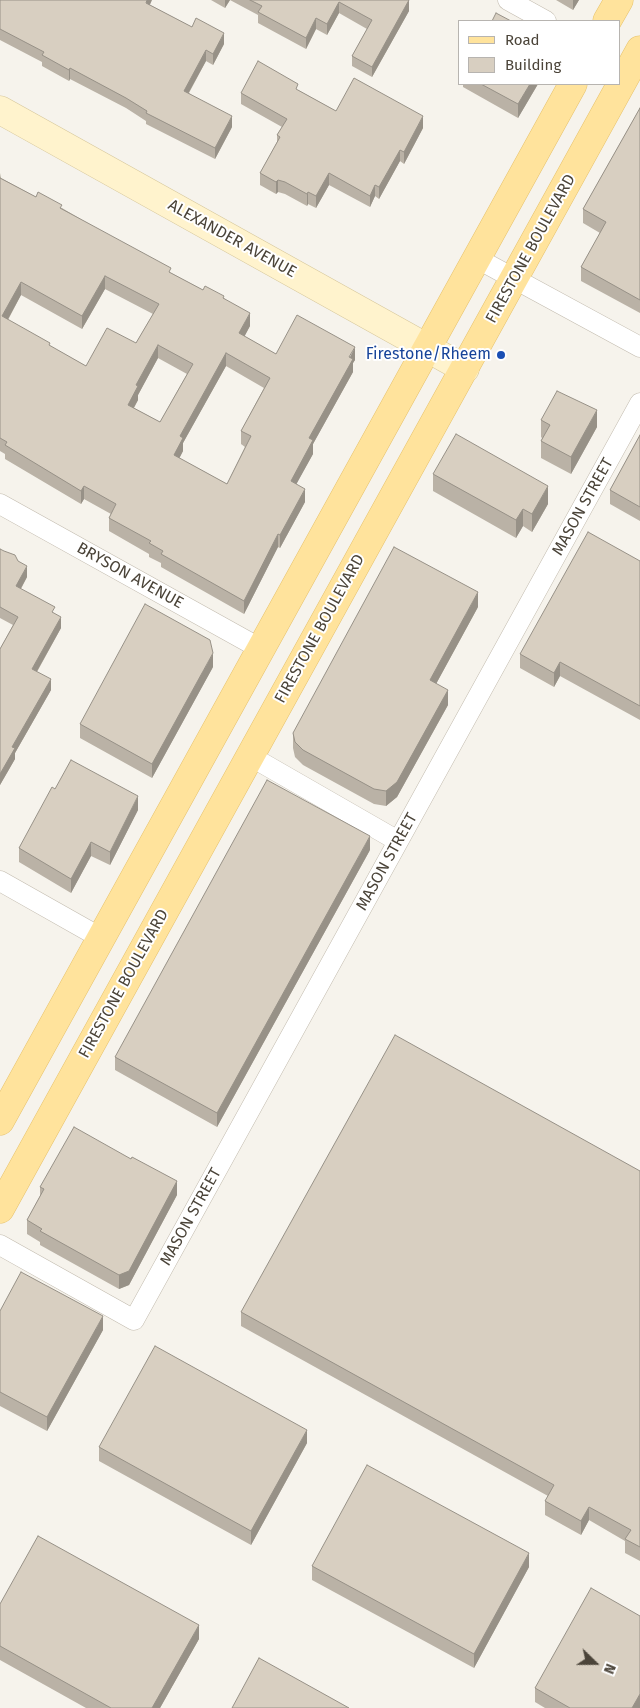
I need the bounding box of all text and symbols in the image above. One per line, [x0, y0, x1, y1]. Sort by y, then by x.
legend [458, 20, 620, 85]
text: Road [505, 31, 540, 49]
text: Building [505, 56, 561, 74]
street label: FIRESTONE BOULEVARD [482, 171, 580, 327]
street label: ALEXANDER AVENUE [165, 196, 299, 282]
place label: Firestone/Rheem [366, 345, 491, 365]
marker: Firestone/Rheem [495, 349, 507, 361]
street label: MASON STREET [548, 455, 618, 559]
street label: BRYSON AVENUE [73, 539, 187, 613]
street label: FIRESTONE BOULEVARD [271, 551, 369, 707]
street label: MASON STREET [352, 810, 422, 914]
street label: FIRESTONE BOULEVARD [75, 906, 173, 1062]
street label: MASON STREET [156, 1165, 226, 1269]
north arrow [570, 1638, 620, 1688]
text: N [600, 1661, 619, 1676]

